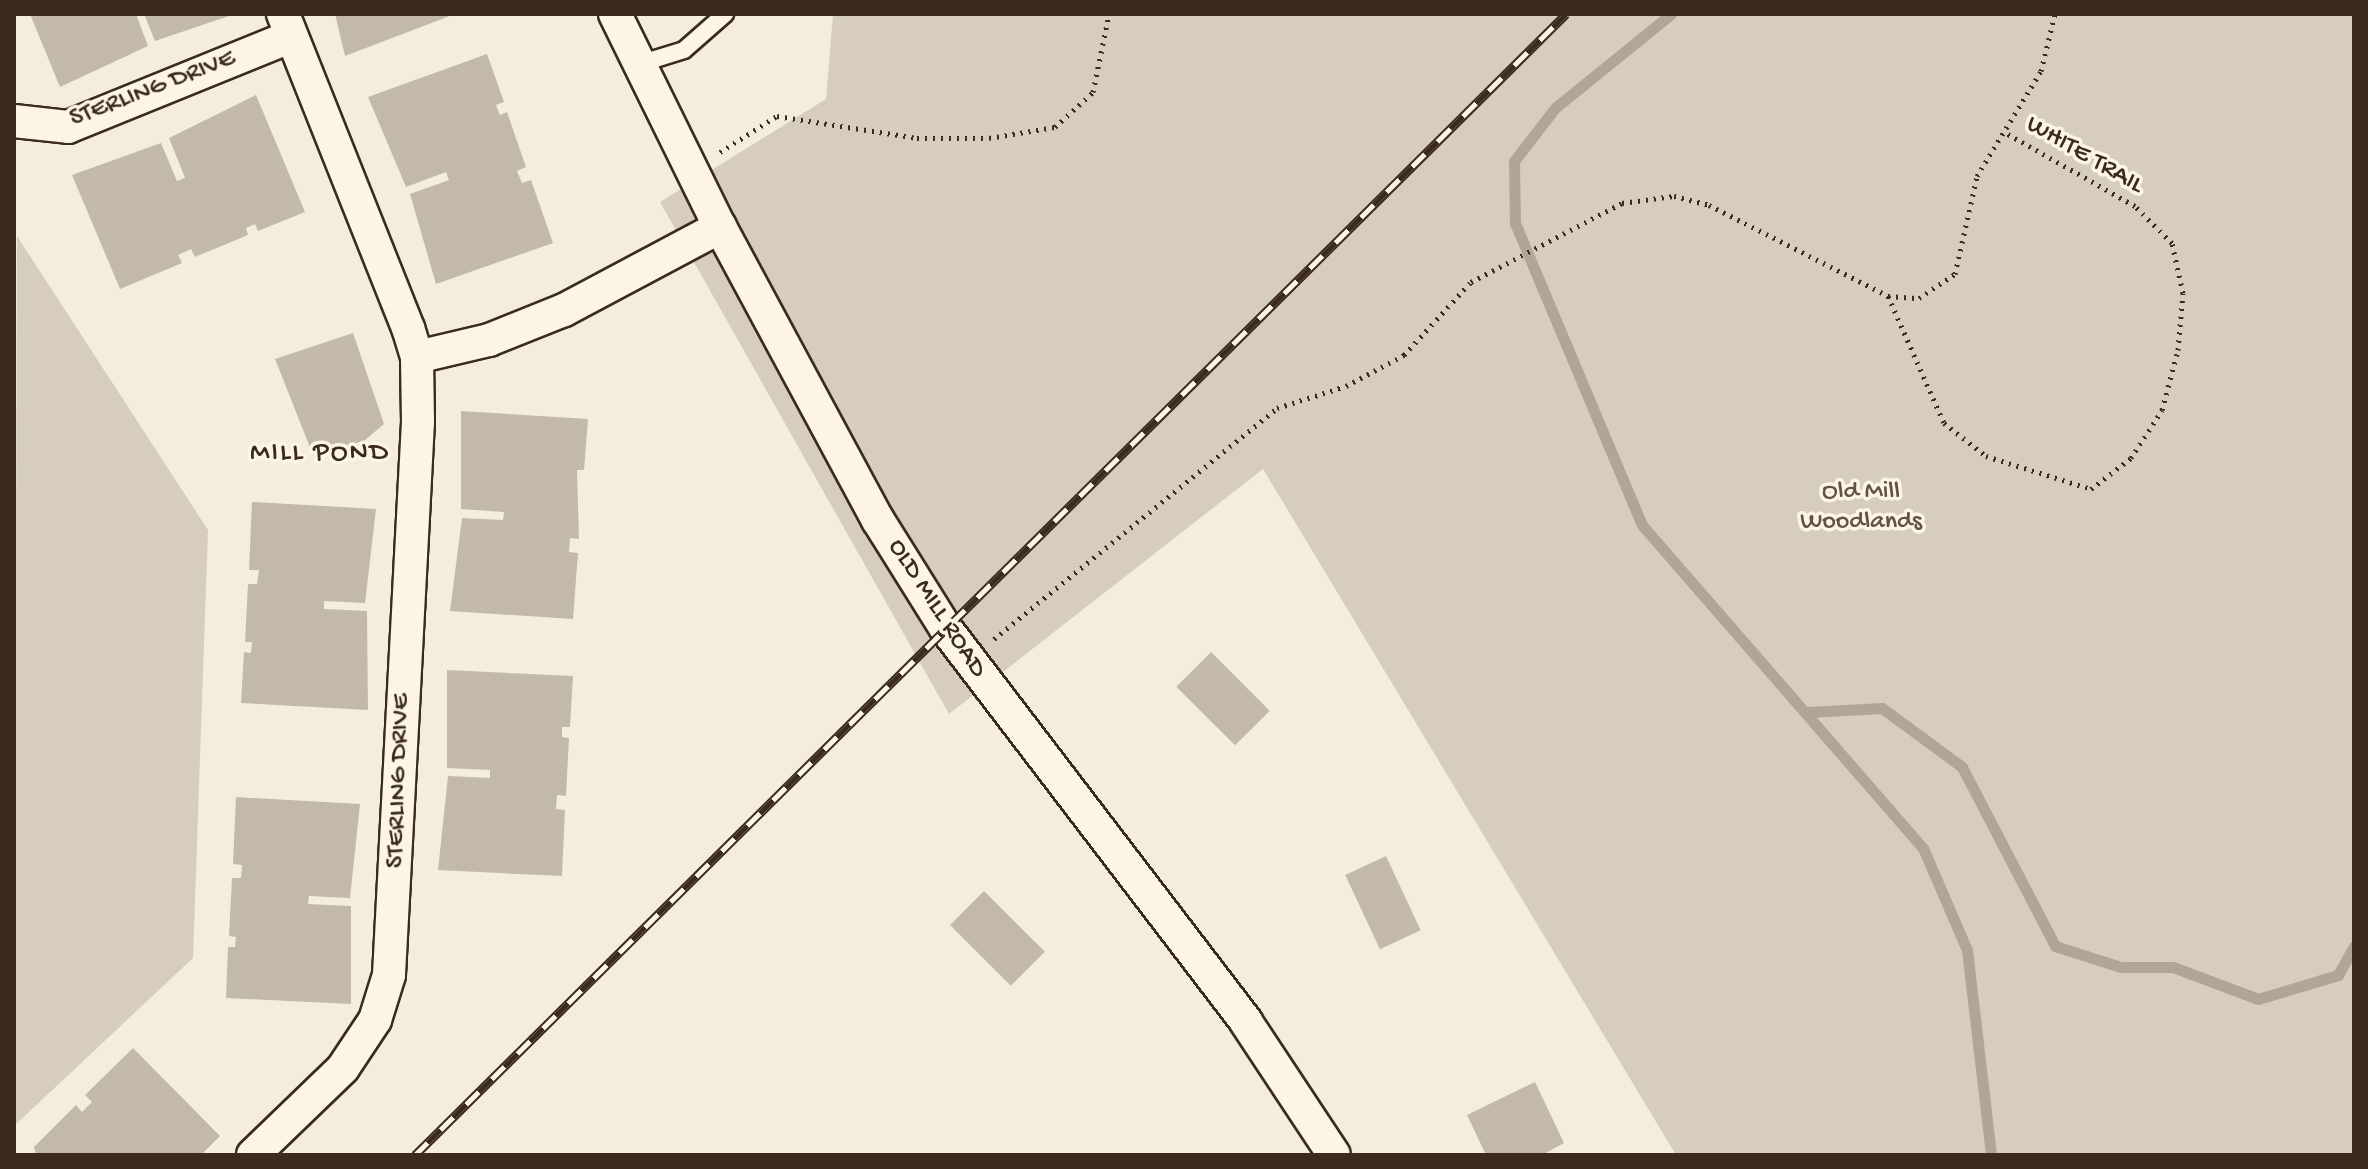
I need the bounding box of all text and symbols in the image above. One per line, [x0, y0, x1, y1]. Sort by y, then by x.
street label: STERLING DRIVE [66, 44, 240, 136]
street label: WHITE TRAIL [2020, 110, 2148, 202]
district label: MILL POND [250, 437, 390, 471]
park label: Old Mill Woodlands [1800, 477, 1922, 538]
street label: OLD MILL ROAD [880, 534, 992, 684]
street label: STERLING DRIVE [381, 693, 419, 869]

